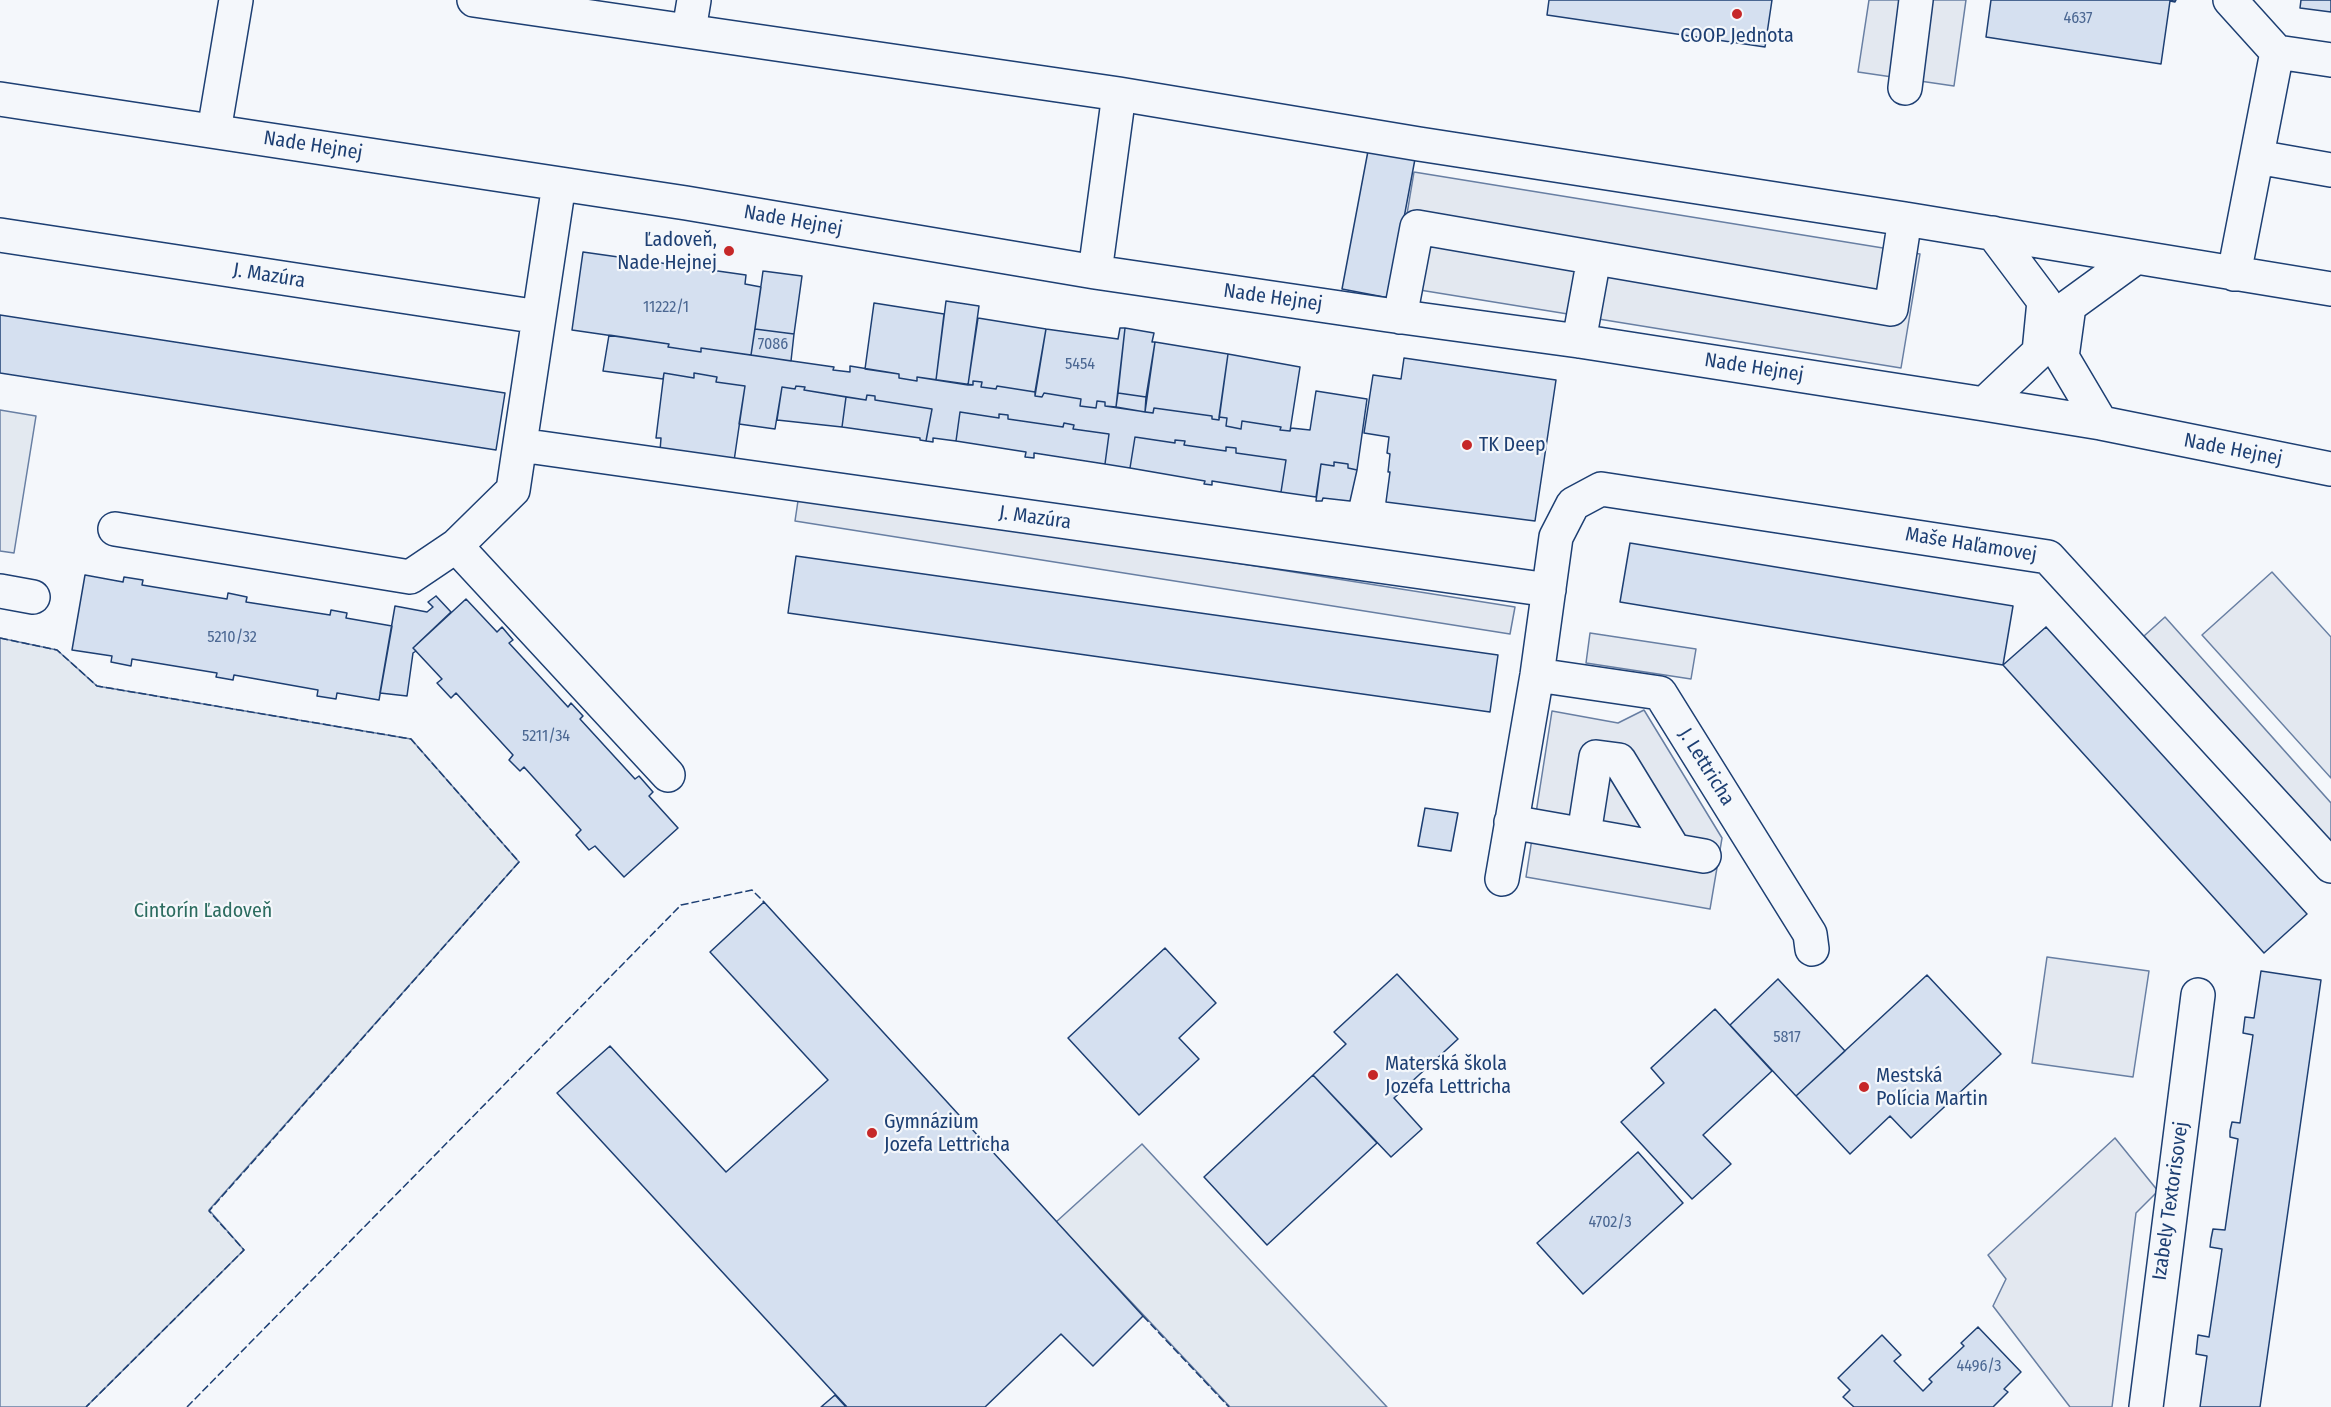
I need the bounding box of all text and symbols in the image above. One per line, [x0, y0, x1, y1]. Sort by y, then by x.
marker: COOP Jednota [1730, 7, 1744, 21]
house number: 4637 [2063, 9, 2093, 29]
place label: COOP Jednota [1680, 24, 1794, 48]
street label: Nade Hejnej [262, 126, 364, 166]
street label: Nade Hejnej [742, 201, 844, 241]
place label: Ľadoveň, Nade Hejnej [617, 228, 717, 275]
marker: Ľadoveň, Nade Hejnej [722, 244, 736, 258]
street label: J. Mazúra [231, 258, 307, 294]
street label: Nade Hejnej [1222, 279, 1324, 317]
house number: 11222/1 [643, 298, 689, 318]
house number: 7086 [758, 335, 788, 355]
street label: Nade Hejnej [1703, 348, 1805, 388]
house number: 5454 [1065, 355, 1095, 375]
street label: Nade Hejnej [2182, 429, 2284, 471]
place label: TK Deep [1479, 433, 1546, 457]
marker: TK Deep [1460, 438, 1474, 452]
street label: J. Mazúra [997, 501, 1073, 535]
street label: Maše Haľamovej [1903, 523, 2039, 567]
house number: 5210/32 [207, 628, 257, 648]
street label: J. Lettricha [1673, 724, 1739, 810]
house number: 5211/34 [522, 727, 570, 747]
park label: Cintorín Ľadoveň [134, 899, 272, 923]
house number: 5817 [1773, 1028, 1801, 1048]
place label: Materská škola Jozefa Lettricha [1385, 1052, 1511, 1099]
place label: Mestská Polícia Martin [1876, 1064, 1988, 1111]
marker: Materská škola Jozefa Lettricha [1366, 1068, 1380, 1082]
marker: Mestská Polícia Martin [1857, 1080, 1871, 1094]
place label: Gymnázium Jozefa Lettricha [884, 1110, 1010, 1157]
street label: Izabely Textorisovej [2148, 1120, 2194, 1282]
marker: Gymnázium Jozefa Lettricha [865, 1126, 879, 1140]
house number: 4702/3 [1588, 1213, 1632, 1233]
house number: 4496/3 [1957, 1357, 2001, 1377]

